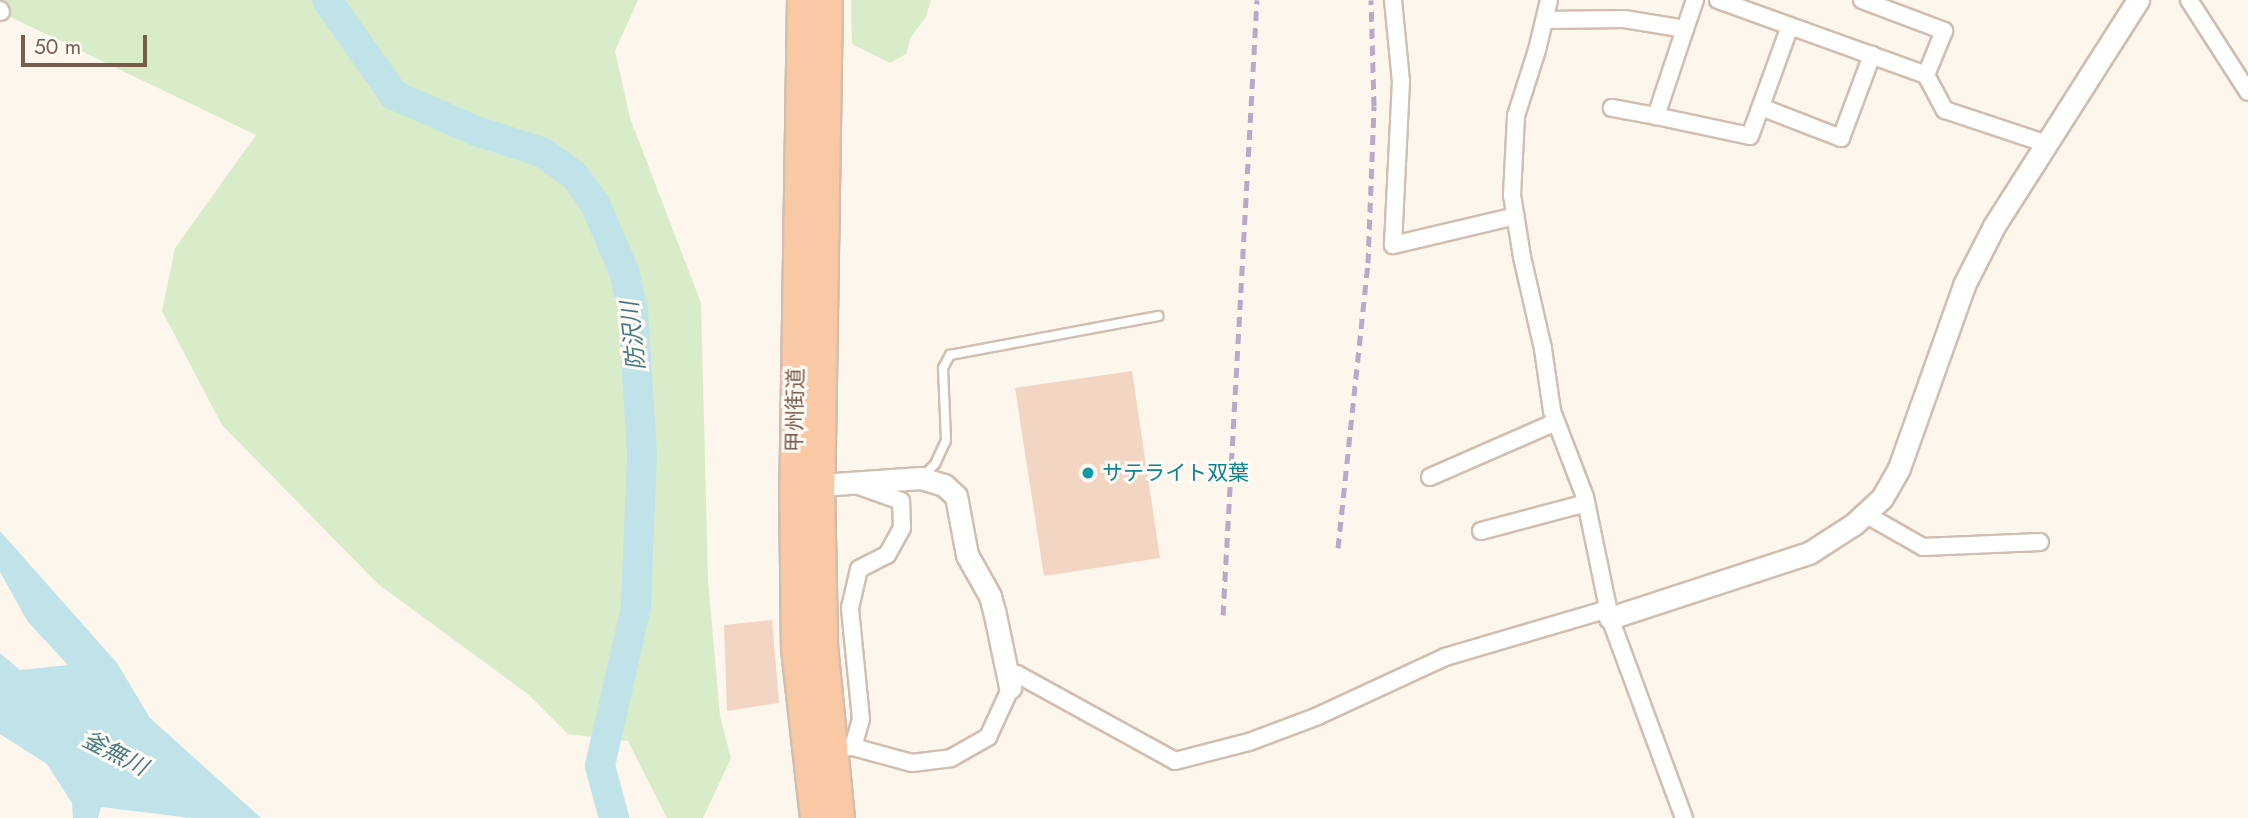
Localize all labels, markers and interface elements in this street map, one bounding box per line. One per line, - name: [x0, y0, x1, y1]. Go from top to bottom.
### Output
- scale bar: [24, 21, 150, 65]
- text: 50 m: [34, 32, 81, 62]
- water label: 防沢川: [616, 300, 650, 372]
- street label: 甲州街道: [782, 368, 808, 452]
- place label: サテライト双葉: [1102, 460, 1249, 486]
- marker: サテライト双葉: [1080, 465, 1096, 481]
- water label: 釜無川: [78, 725, 152, 781]

